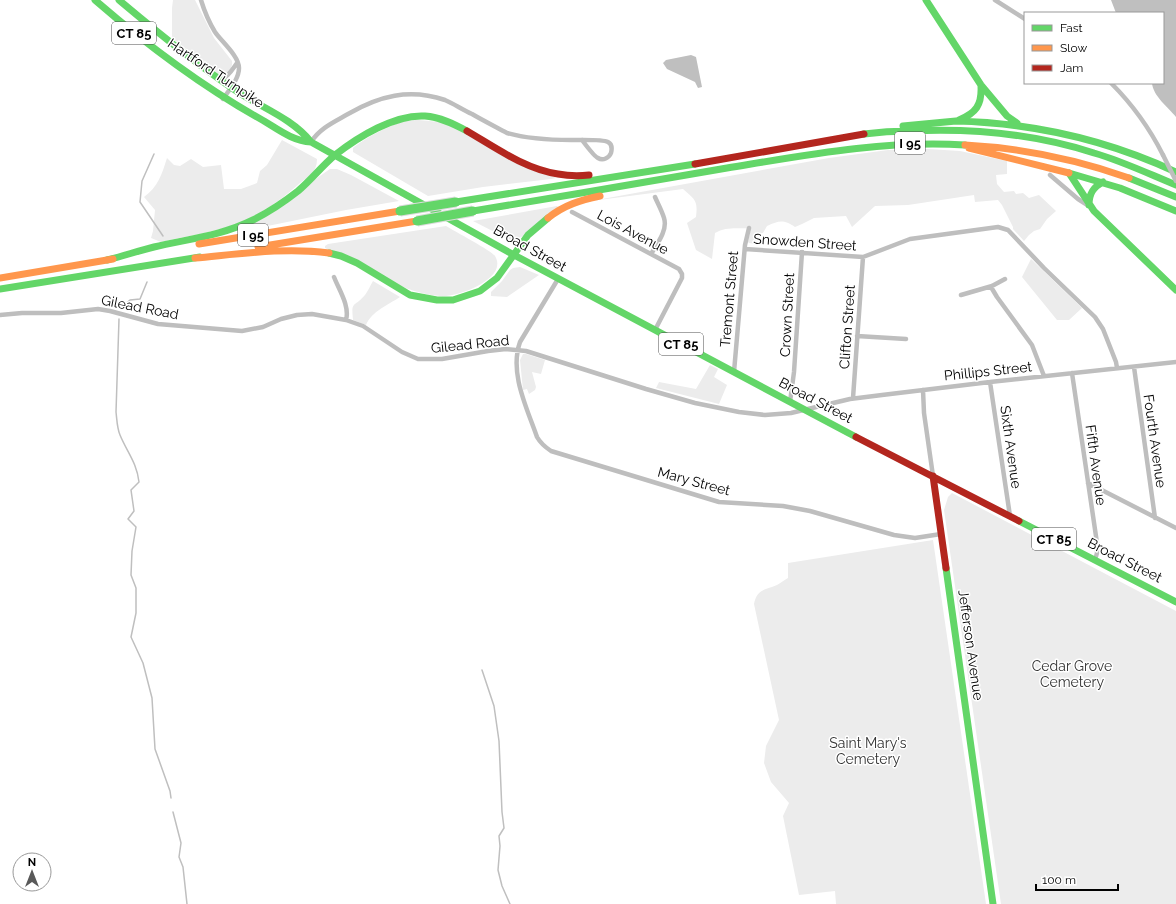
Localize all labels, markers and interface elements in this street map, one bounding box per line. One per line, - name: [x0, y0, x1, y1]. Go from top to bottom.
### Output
- legend: [1024, 12, 1164, 84]
- text: Fast: [1060, 21, 1083, 35]
- road number: CT 85: [112, 22, 156, 44]
- street label: Hartford Turnpike: [165, 35, 267, 111]
- text: Slow: [1060, 41, 1087, 55]
- text: Jam: [1060, 61, 1083, 75]
- road number: I 95: [895, 132, 925, 154]
- street label: Lois Avenue: [595, 207, 671, 257]
- street label: Broad Street: [491, 221, 570, 275]
- road number: I 95: [238, 224, 268, 246]
- street label: Snowden Street: [753, 230, 857, 254]
- street label: Tremont Street: [717, 250, 741, 348]
- street label: Crown Street: [777, 272, 797, 358]
- street label: Clifton Street: [836, 284, 858, 370]
- street label: Gilead Road: [100, 292, 180, 322]
- street label: Gilead Road: [430, 332, 510, 356]
- road number: CT 85: [659, 333, 703, 355]
- street label: Phillips Street: [943, 358, 1033, 384]
- street label: Broad Street: [776, 374, 856, 426]
- street label: Fourth Avenue: [1141, 393, 1169, 489]
- street label: Sixth Avenue: [997, 404, 1025, 490]
- street label: Fifth Avenue: [1082, 424, 1110, 506]
- street label: Mary Street: [656, 464, 732, 498]
- road number: CT 85: [1032, 528, 1076, 550]
- street label: Broad Street: [1085, 534, 1165, 586]
- street label: Jefferson Avenue: [955, 589, 987, 701]
- park label: Cedar Grove Cemetery: [1032, 658, 1112, 690]
- park label: Saint Mary's Cemetery: [829, 735, 907, 767]
- north arrow: [12, 852, 52, 892]
- text: N: [28, 856, 36, 869]
- scale bar: [1036, 866, 1118, 892]
- text: 100 m: [1042, 873, 1076, 887]

